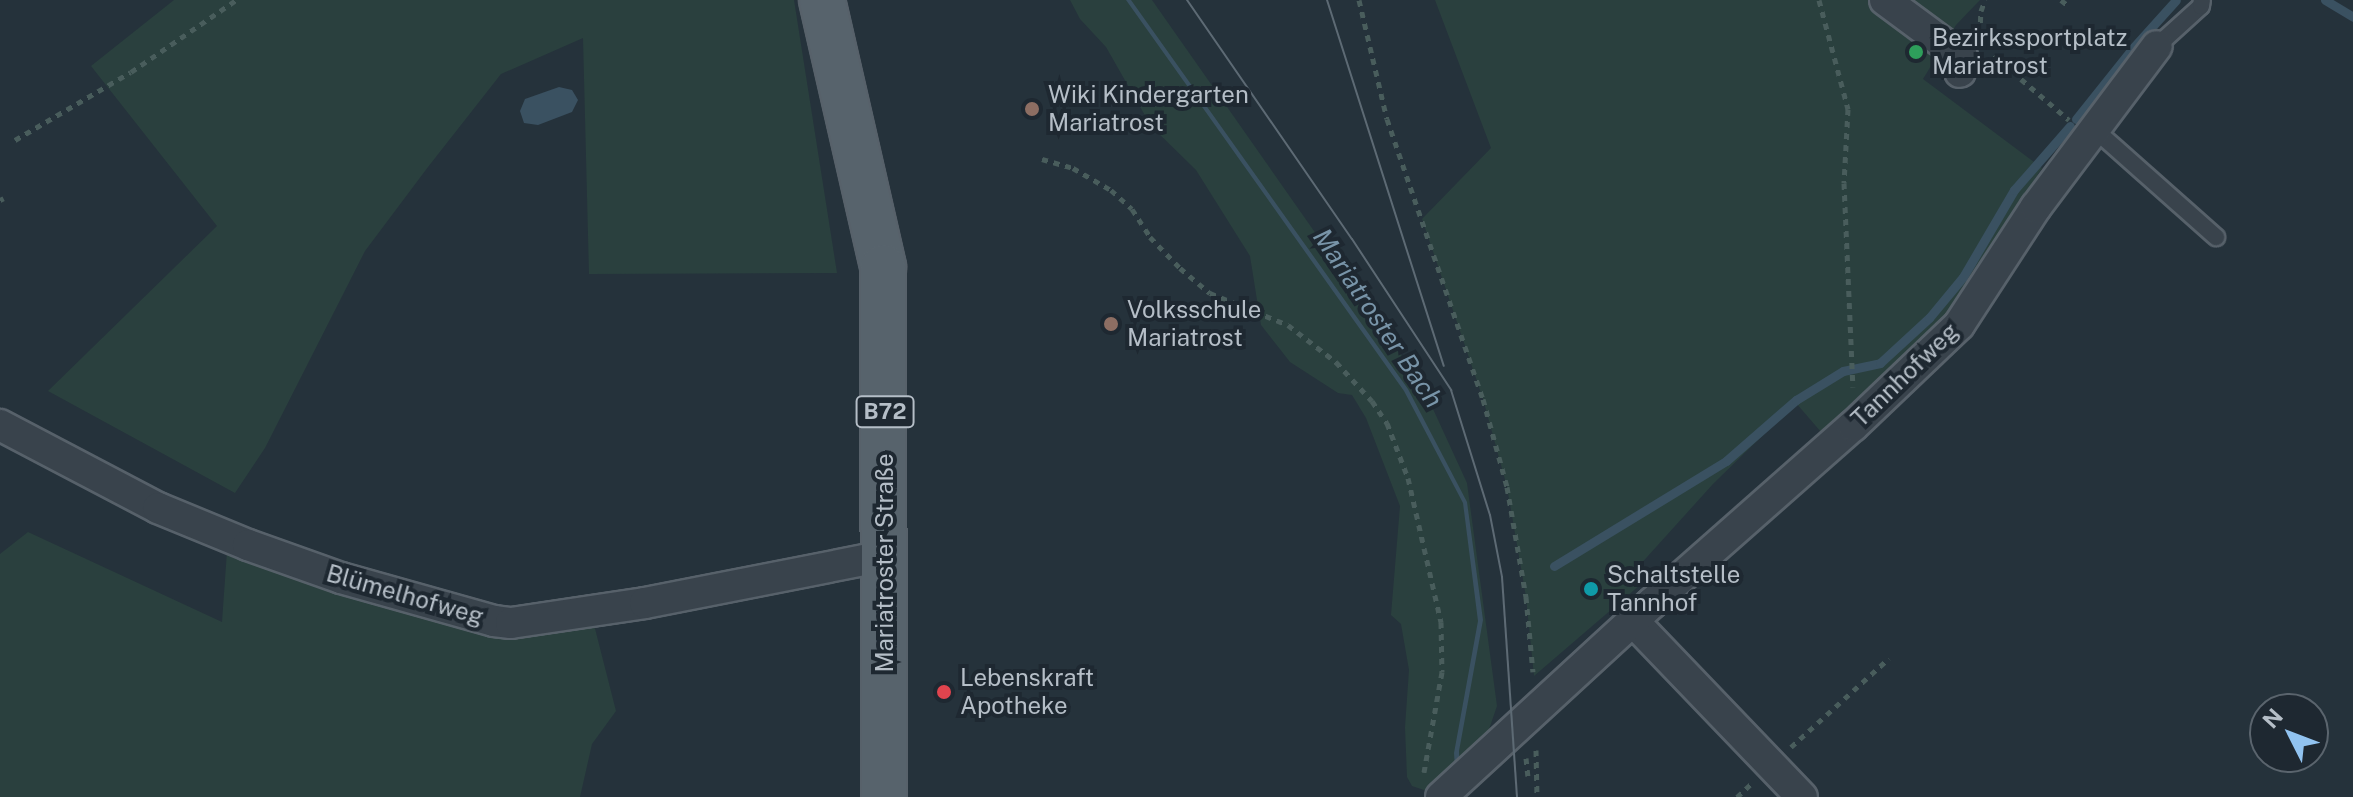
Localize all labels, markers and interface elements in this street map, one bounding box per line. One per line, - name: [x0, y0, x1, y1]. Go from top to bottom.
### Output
- place label: Bezirkssportplatz Mariatrost: [1932, 24, 2127, 80]
- marker: Bezirkssportplatz Mariatrost: [1907, 43, 1925, 61]
- place label: Wiki Kindergarten Mariatrost: [1048, 81, 1249, 137]
- marker: Wiki Kindergarten Mariatrost: [1023, 100, 1041, 118]
- water label: Mariatroster Bach: [1306, 222, 1450, 414]
- place label: Volksschule Mariatrost: [1127, 296, 1261, 352]
- marker: Volksschule Mariatrost: [1102, 315, 1120, 333]
- street label: Tannhofweg: [1846, 317, 1964, 433]
- road number: B72: [855, 394, 915, 430]
- street label: Mariatroster Straße: [871, 453, 899, 673]
- street label: Blümelhofweg: [323, 559, 487, 631]
- place label: Schaltstelle Tannhof: [1607, 561, 1740, 617]
- marker: Schaltstelle Tannhof: [1582, 580, 1600, 598]
- place label: Lebenskraft Apotheke: [960, 664, 1094, 720]
- marker: Lebenskraft Apotheke: [935, 683, 953, 701]
- north arrow: [2249, 693, 2329, 773]
- text: N: [2257, 703, 2288, 733]

